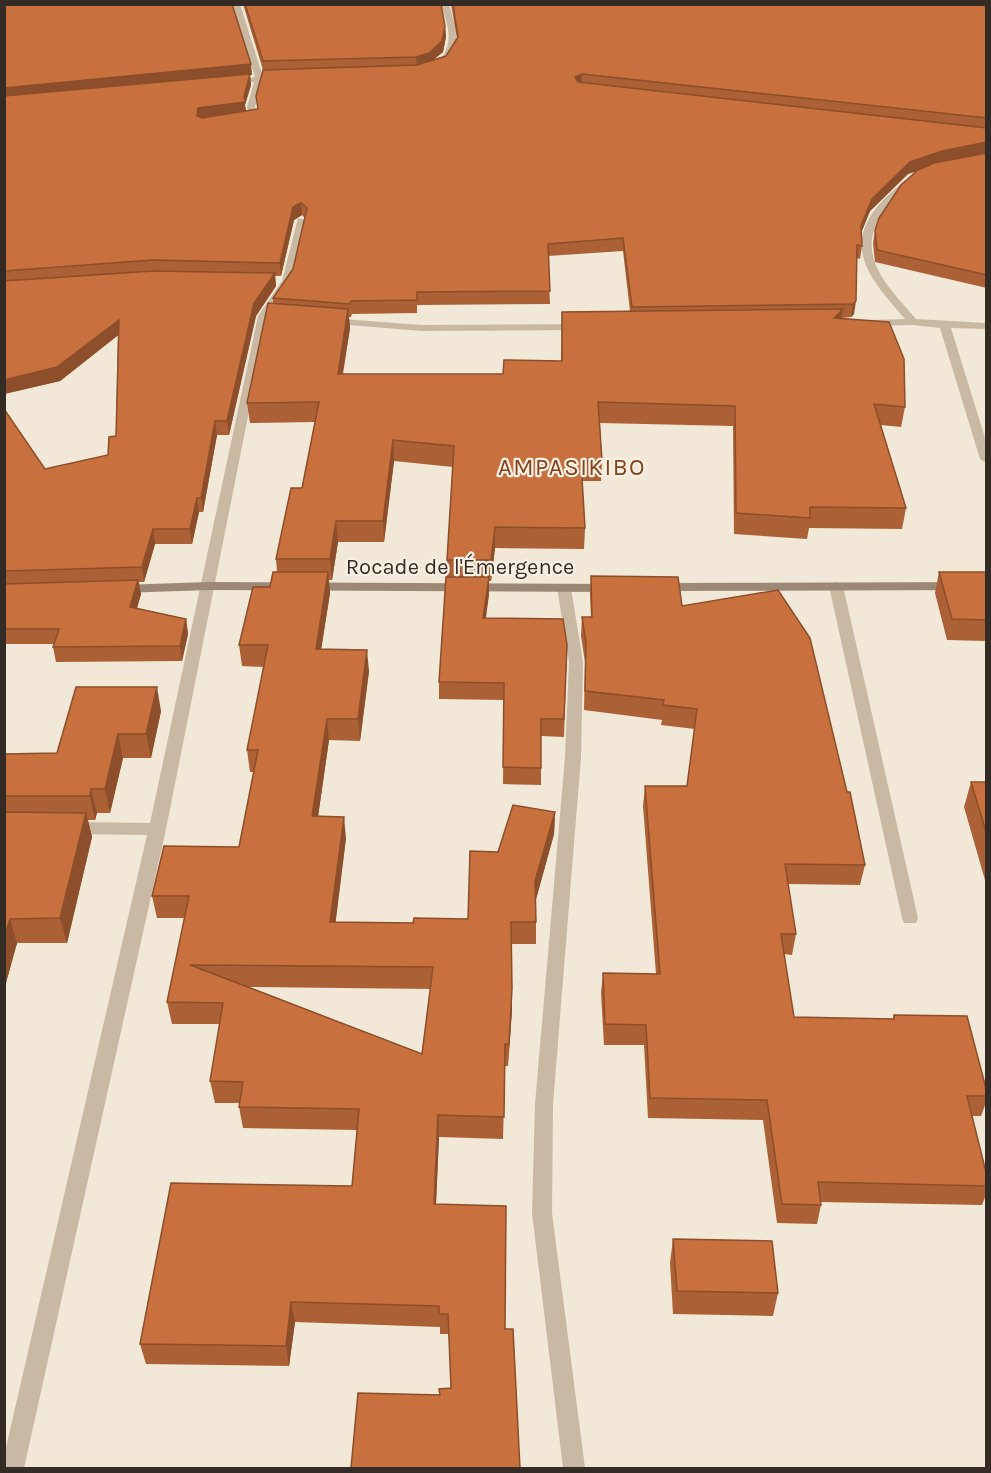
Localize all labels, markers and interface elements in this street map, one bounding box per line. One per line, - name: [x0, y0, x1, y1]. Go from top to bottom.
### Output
- district label: AMPASIKIBO: [498, 453, 646, 481]
- street label: Rocade de l'Émergence: [346, 553, 574, 580]

